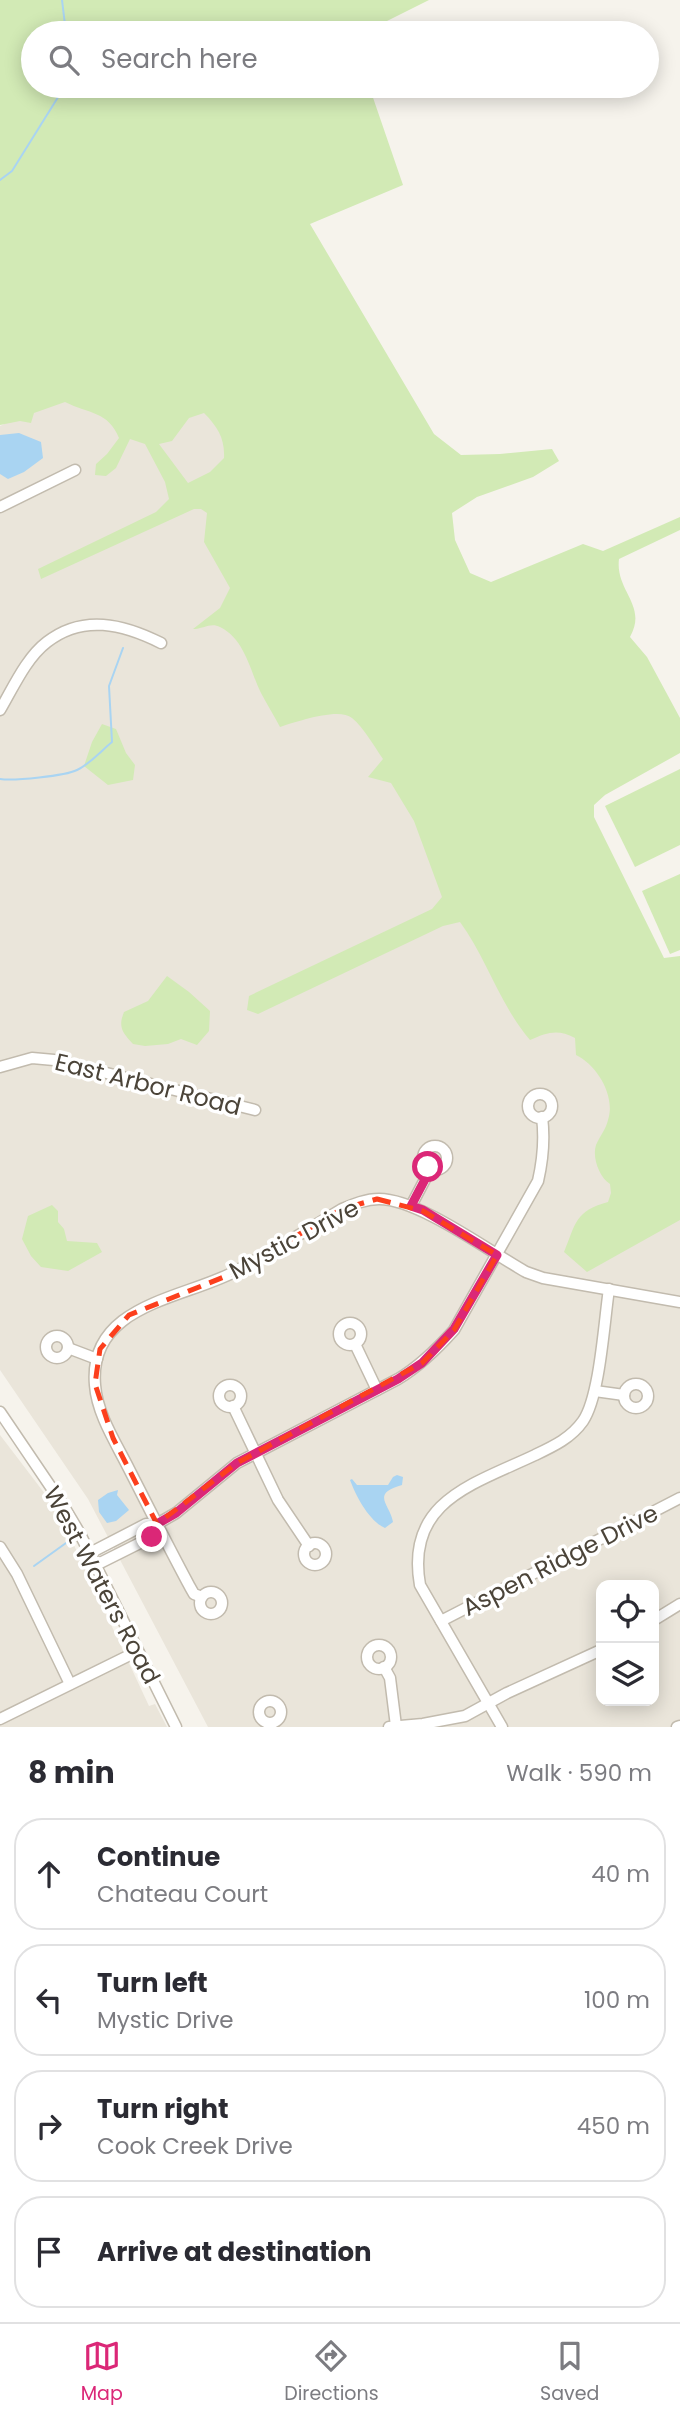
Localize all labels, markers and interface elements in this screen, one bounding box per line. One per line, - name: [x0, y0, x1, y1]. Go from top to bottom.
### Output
- search box: [21, 21, 659, 98]
- icon: search: [45, 41, 83, 79]
- text: Search here: [101, 41, 258, 77]
- street label: East Arbor Road: [51, 1045, 245, 1123]
- route start: [412, 1151, 443, 1182]
- street label: Mystic Drive: [223, 1191, 365, 1287]
- street label: West Waters Road: [36, 1480, 168, 1690]
- street label: Aspen Ridge Drive: [456, 1496, 664, 1624]
- route end: [136, 1521, 167, 1552]
- map controls: [596, 1580, 659, 1706]
- button: locate: [596, 1580, 659, 1643]
- button: layers: [596, 1643, 659, 1706]
- text: 8 min: [28, 1751, 115, 1794]
- text: Walk · 590 m: [506, 1757, 652, 1789]
- text: Continue: [97, 1839, 220, 1875]
- icon: ahead: [30, 1855, 68, 1893]
- text: 40 m: [591, 1858, 650, 1890]
- text: Chateau Court: [97, 1878, 268, 1910]
- text: Turn left: [97, 1965, 208, 2001]
- icon: left: [30, 1981, 68, 2019]
- text: 100 m: [584, 1984, 650, 2016]
- text: Mystic Drive: [97, 2004, 234, 2036]
- text: Turn right: [97, 2091, 229, 2127]
- icon: right: [30, 2107, 68, 2145]
- text: 450 m: [577, 2110, 650, 2142]
- text: Cook Creek Drive: [97, 2130, 293, 2162]
- icon: arrive: [30, 2233, 68, 2271]
- text: Arrive at destination: [97, 2234, 372, 2270]
- tab: Map: [81, 2337, 123, 2408]
- tab: Directions: [284, 2337, 379, 2408]
- tab: Saved: [540, 2337, 599, 2408]

